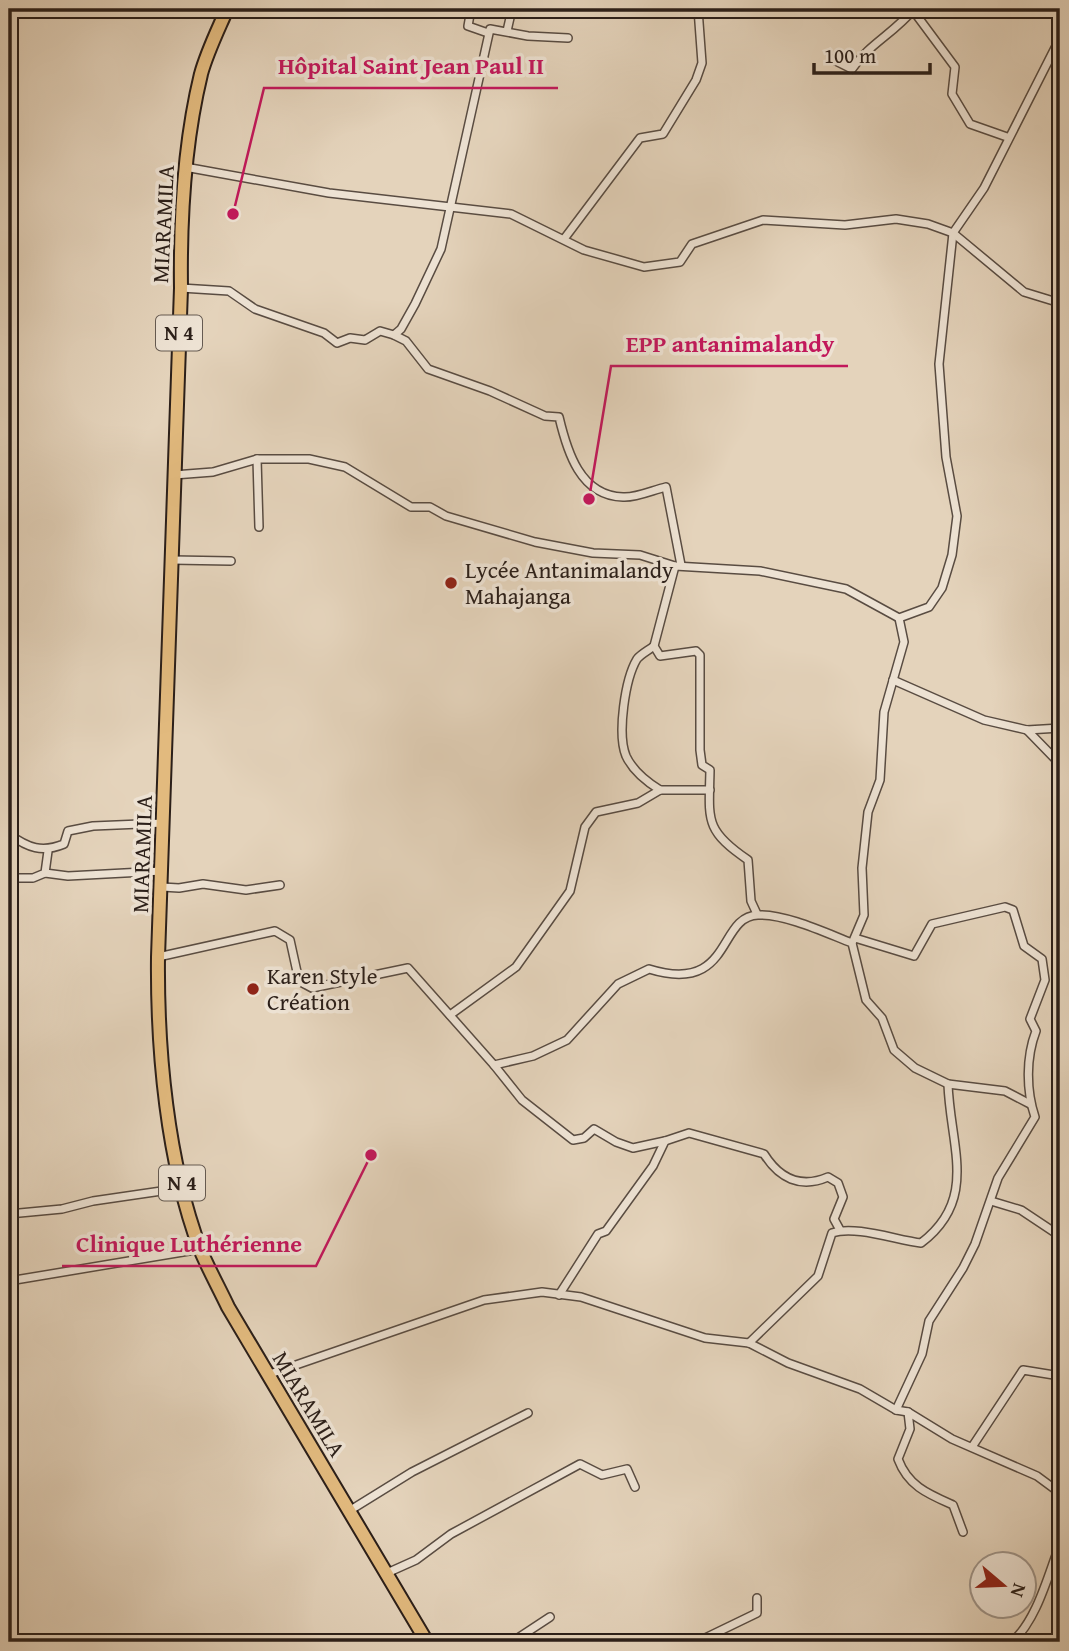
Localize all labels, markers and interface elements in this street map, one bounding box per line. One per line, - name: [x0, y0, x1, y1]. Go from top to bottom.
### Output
- scale bar: [814, 32, 929, 76]
- text: 100 m: [824, 40, 876, 71]
- callout: Hôpital Saint Jean Paul II: [264, 43, 558, 88]
- text: Hôpital Saint Jean Paul II: [278, 48, 544, 83]
- street label: MIARAMILA: [143, 164, 182, 284]
- road number: N 4: [156, 316, 202, 350]
- callout: EPP antanimalandy: [611, 321, 848, 366]
- text: EPP antanimalandy: [626, 326, 835, 361]
- place label: Lycée Antanimalandy Mahajanga: [465, 553, 674, 612]
- marker: Lycée Antanimalandy Mahajanga: [443, 575, 459, 591]
- street label: MIARAMILA: [123, 794, 160, 914]
- place label: Karen Style Création: [267, 959, 377, 1018]
- marker: Karen Style Création: [245, 981, 261, 997]
- road number: N 4: [159, 1166, 205, 1200]
- callout: Clinique Luthérienne: [62, 1221, 316, 1266]
- text: Clinique Luthérienne: [76, 1226, 302, 1261]
- street label: MIARAMILA: [265, 1345, 354, 1463]
- north arrow: [968, 1550, 1038, 1620]
- text: N: [1004, 1580, 1034, 1601]

